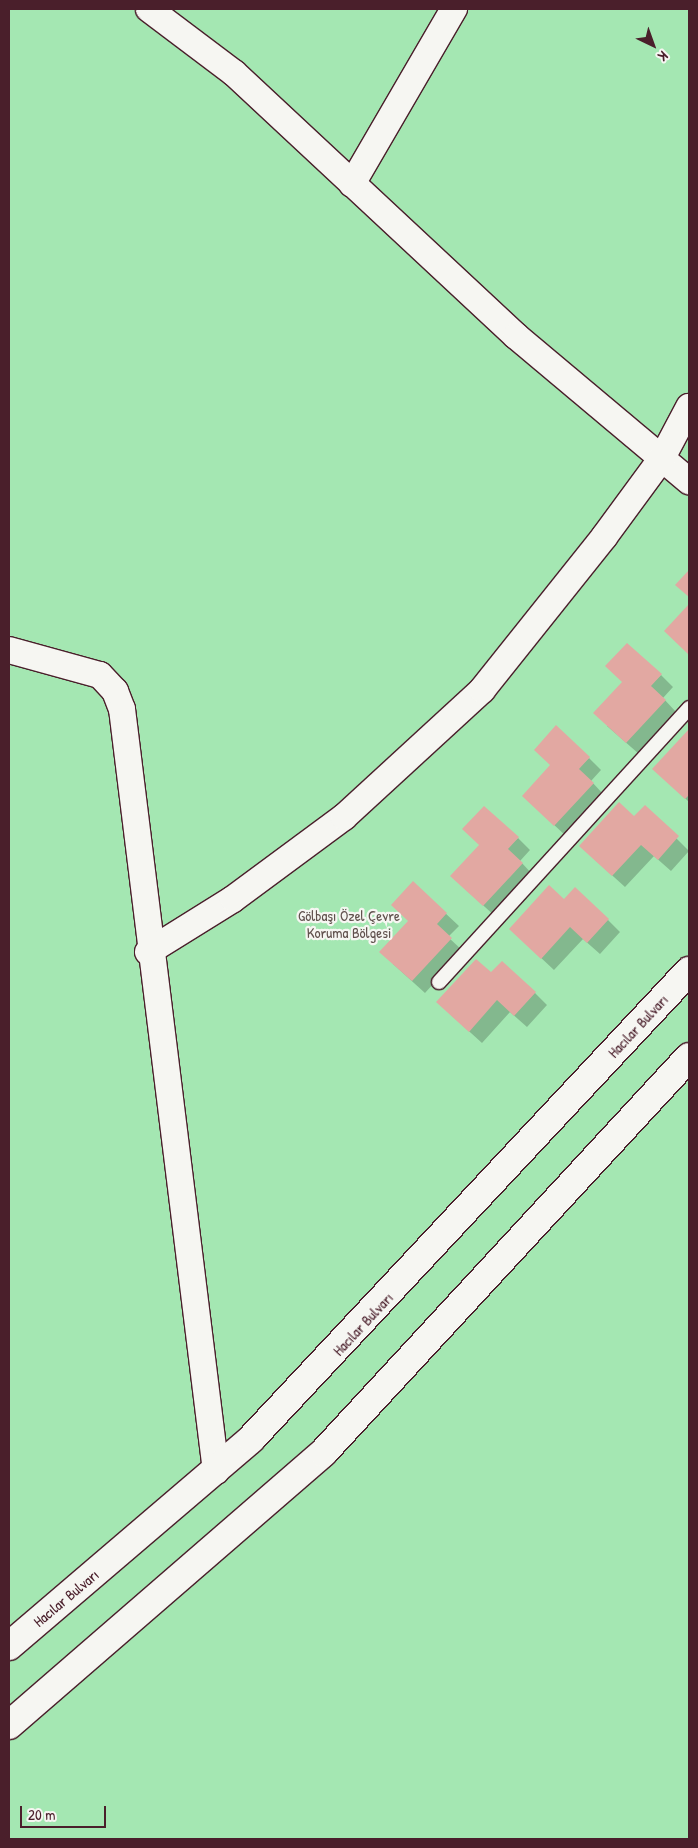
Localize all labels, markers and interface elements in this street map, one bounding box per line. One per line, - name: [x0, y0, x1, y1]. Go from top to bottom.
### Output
- north arrow: [628, 20, 678, 70]
- text: K: [654, 47, 672, 66]
- park label: Gölbaşı Özel Çevre Koruma Bölgesi: [298, 906, 400, 941]
- street label: Hacılar Bulvarı: [604, 991, 672, 1061]
- street label: Hacılar Bulvarı: [329, 1289, 397, 1359]
- street label: Hacılar Bulvarı: [30, 1565, 102, 1631]
- scale bar: [22, 1796, 109, 1828]
- text: 20 m: [28, 1804, 55, 1825]

